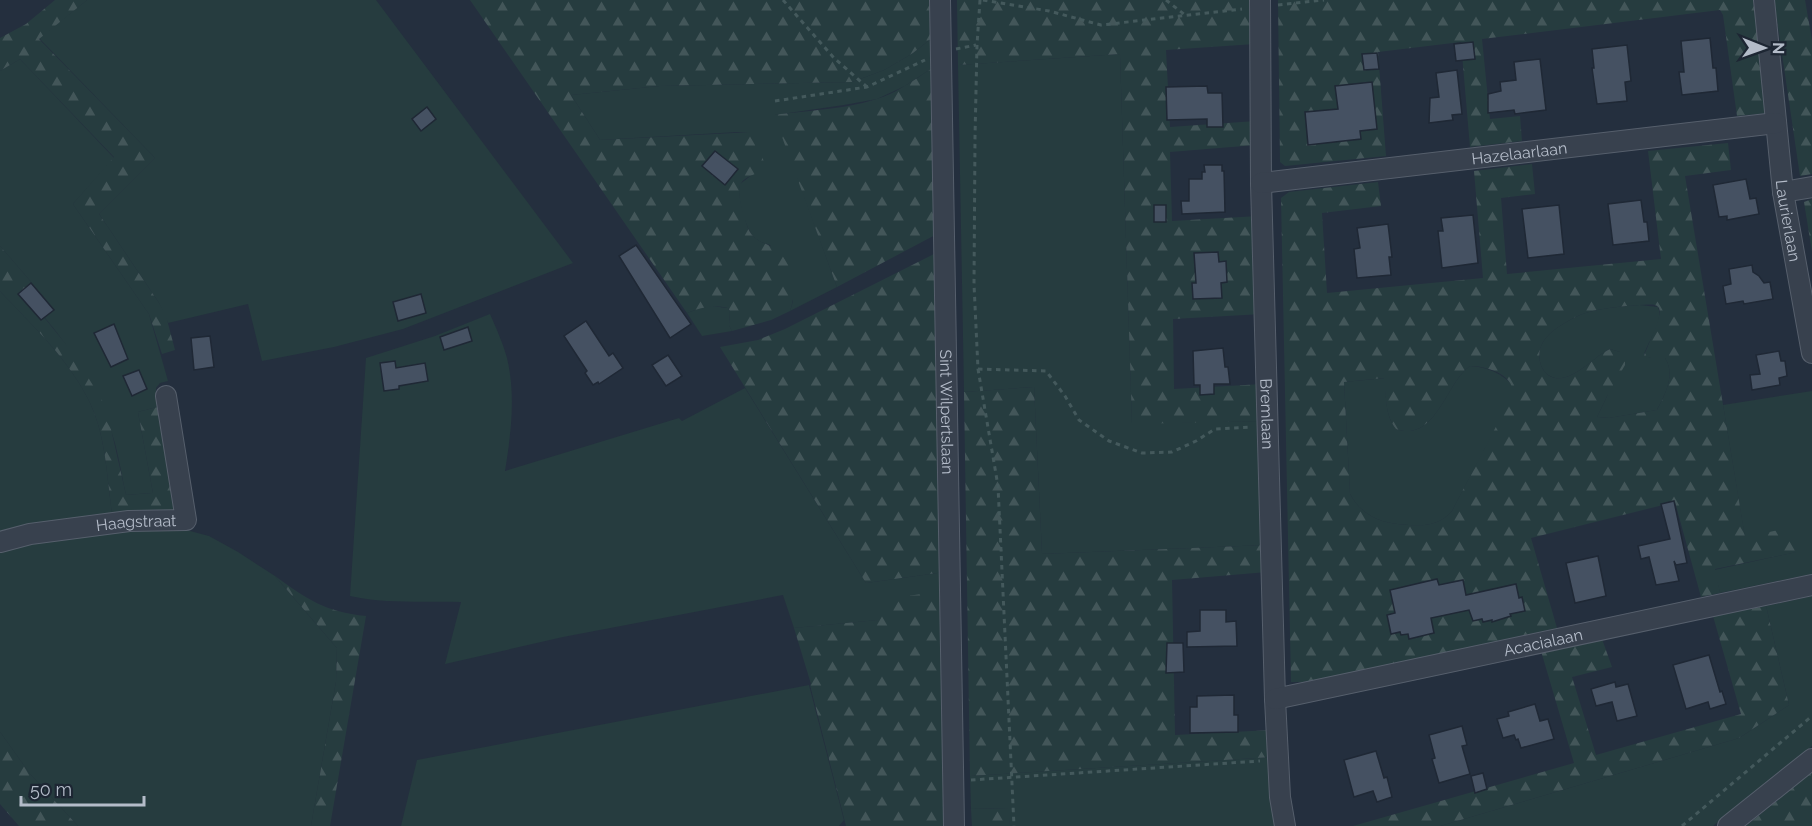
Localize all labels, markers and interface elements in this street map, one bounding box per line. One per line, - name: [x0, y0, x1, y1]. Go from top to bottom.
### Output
- north arrow: [1734, 18, 1794, 78]
- text: N: [1769, 42, 1788, 55]
- street label: Hazelaarlaan: [1470, 138, 1568, 168]
- street label: Laurierlaan: [1772, 179, 1804, 263]
- street label: Sint Wilpertslaan: [936, 349, 957, 475]
- street label: Bremlaan: [1256, 378, 1277, 450]
- street label: Haagstraat: [95, 511, 177, 535]
- street label: Acacialaan: [1502, 625, 1584, 660]
- scale bar: [21, 769, 144, 807]
- text: 50 m: [30, 779, 72, 800]

